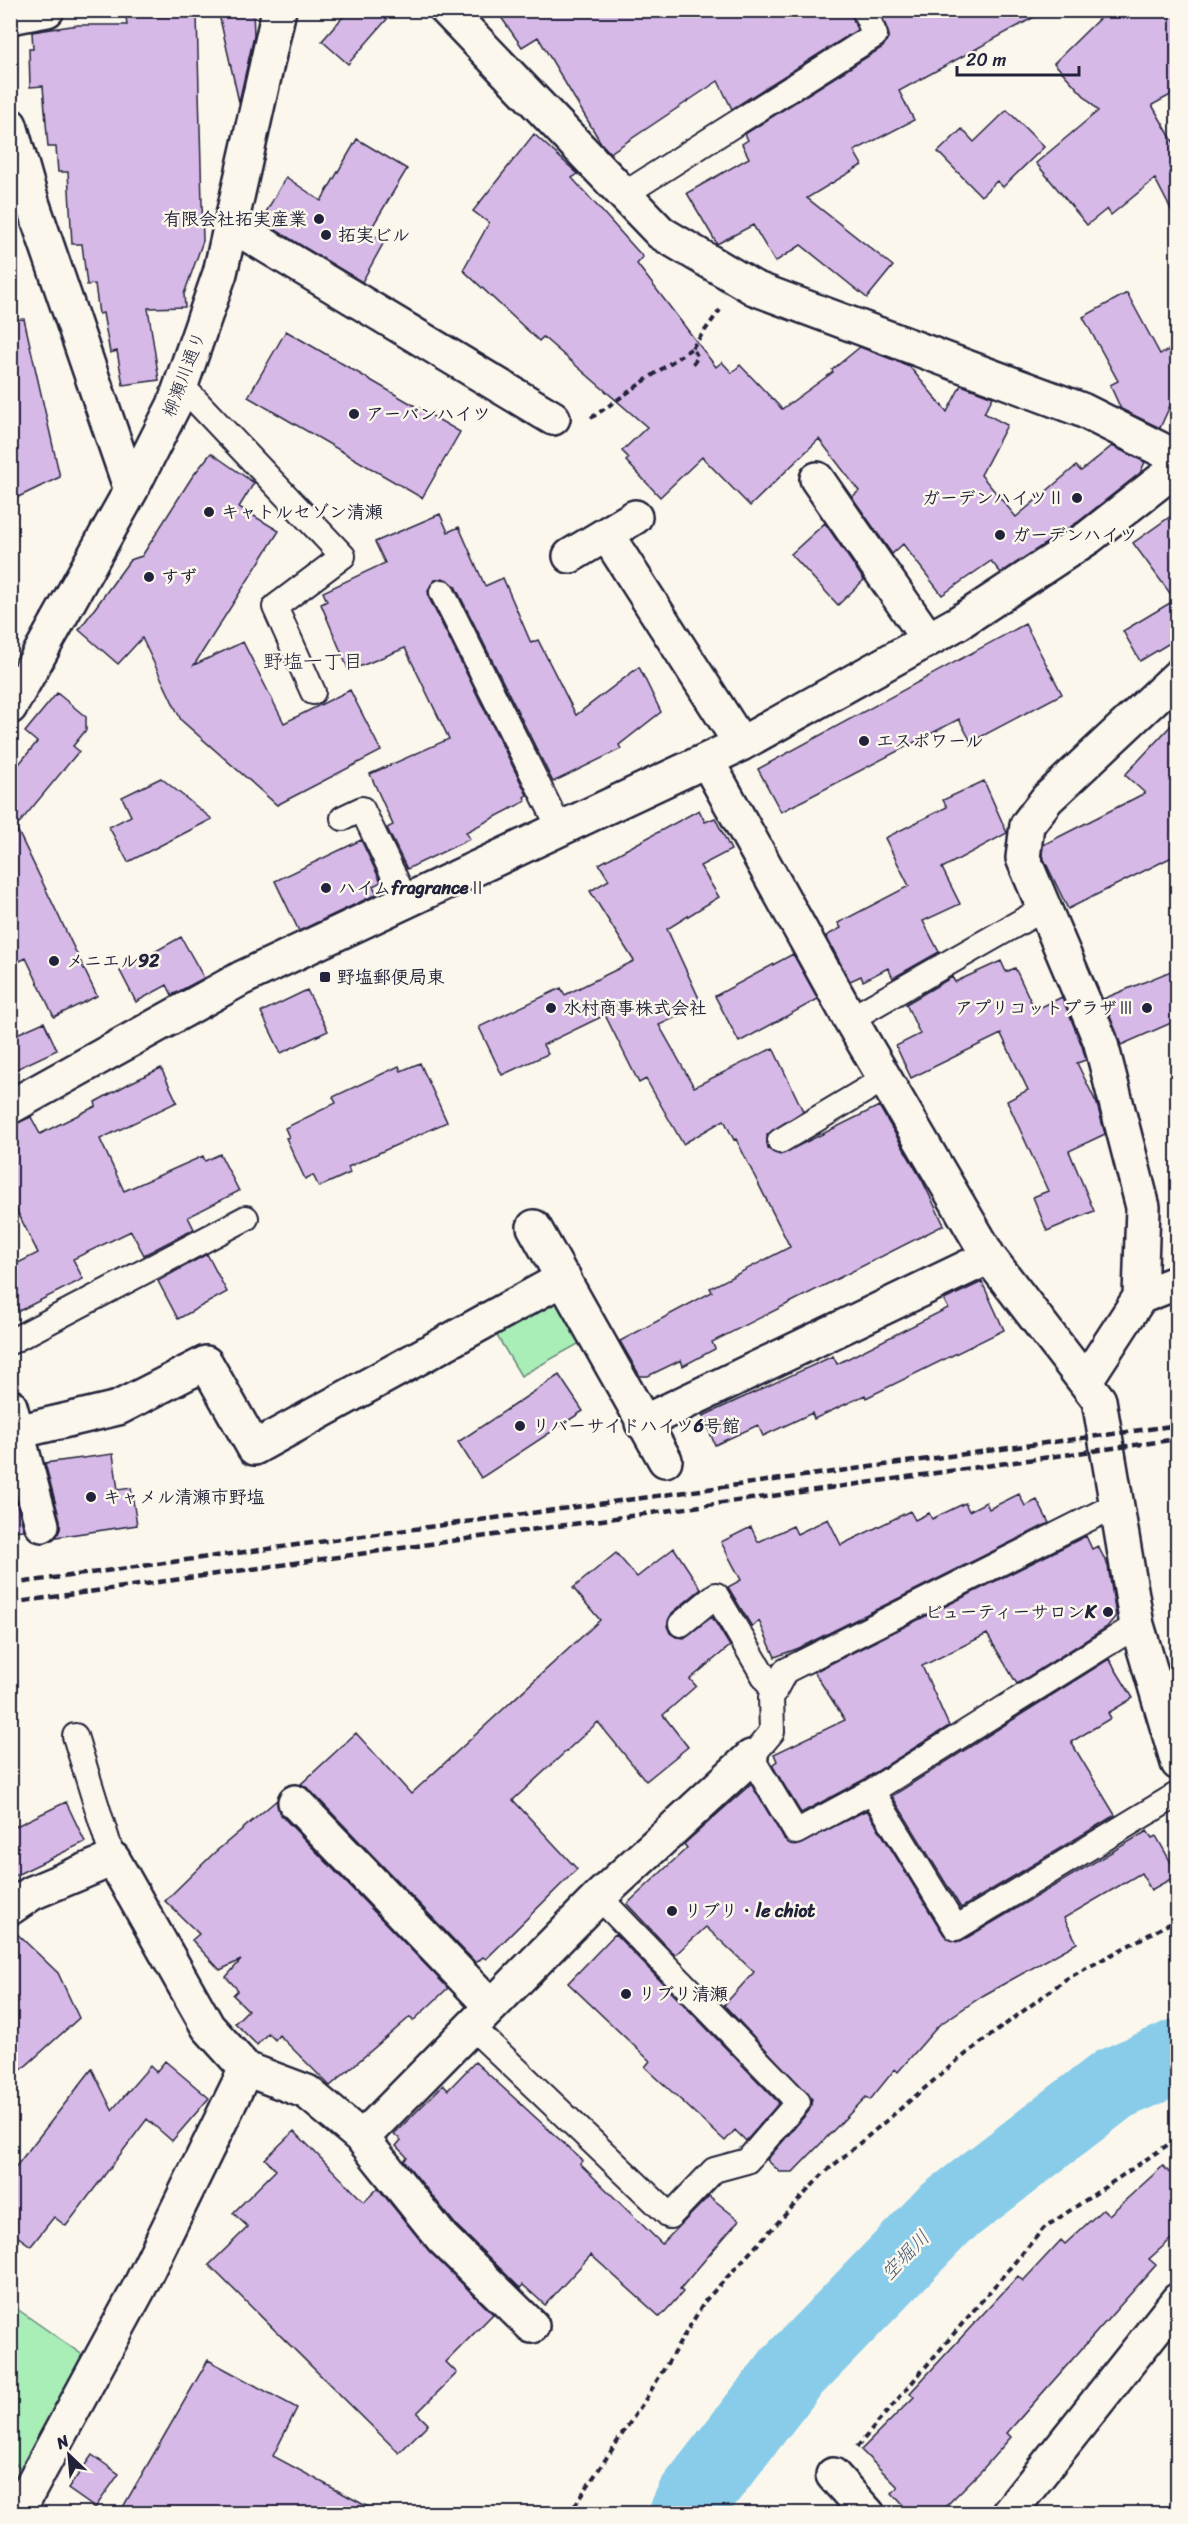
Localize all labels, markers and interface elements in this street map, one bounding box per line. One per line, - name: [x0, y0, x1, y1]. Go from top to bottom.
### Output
- scale bar: [957, 39, 1078, 77]
- text: 20 m: [966, 44, 1006, 76]
- place label: 有限会社拓実産業: [163, 203, 307, 235]
- marker: 有限会社拓実産業: [312, 212, 326, 226]
- place label: 拓実ビル: [338, 219, 410, 251]
- marker: 拓実ビル: [319, 228, 333, 242]
- street label: 柳瀬川通り: [153, 326, 215, 422]
- place label: アーバンハイツ: [366, 398, 491, 430]
- marker: アーバンハイツ: [347, 407, 361, 421]
- place label: ガーデンハイツⅡ: [922, 482, 1065, 514]
- marker: ガーデンハイツⅡ: [1070, 491, 1084, 505]
- place label: キャトルセゾン清瀬: [221, 496, 383, 528]
- marker: キャトルセゾン清瀬: [202, 505, 216, 519]
- place label: ガーデンハイツ: [1012, 519, 1137, 551]
- marker: ガーデンハイツ: [993, 528, 1007, 542]
- place label: すず: [161, 561, 197, 593]
- marker: すず: [142, 570, 156, 584]
- district label: 野塩一丁目: [263, 644, 363, 679]
- place label: エスポワール: [876, 725, 983, 757]
- marker: エスポワール: [857, 734, 871, 748]
- place label: ハイムfragranceⅡ: [338, 872, 487, 904]
- marker: ハイムfragranceⅡ: [319, 881, 333, 895]
- place label: メニエル92: [66, 945, 160, 977]
- marker: メニエル92: [47, 954, 61, 968]
- place label: 野塩郵便局東: [337, 961, 445, 993]
- marker: 野塩郵便局東: [318, 970, 332, 984]
- place label: 水村商事株式会社: [563, 992, 707, 1024]
- place label: アプリコットプラザⅢ: [955, 992, 1135, 1024]
- marker: 水村商事株式会社: [544, 1001, 558, 1015]
- marker: アプリコットプラザⅢ: [1140, 1001, 1154, 1015]
- place label: リバーサイドハイツ6号館: [532, 1410, 740, 1442]
- marker: リバーサイドハイツ6号館: [513, 1419, 527, 1433]
- place label: キャメル清瀬市野塩: [103, 1481, 265, 1513]
- marker: キャメル清瀬市野塩: [84, 1490, 98, 1504]
- place label: ビューティーサロンK: [925, 1596, 1098, 1628]
- marker: ビューティーサロンK: [1101, 1605, 1115, 1619]
- place label: リブリ・le chiot: [684, 1895, 815, 1927]
- marker: リブリ・le chiot: [665, 1904, 679, 1918]
- place label: リブリ清瀬: [638, 1978, 728, 2010]
- marker: リブリ清瀬: [619, 1987, 633, 2001]
- water label: 空堀川: [872, 2222, 939, 2289]
- north arrow: [39, 2425, 99, 2485]
- text: N: [50, 2426, 75, 2458]

